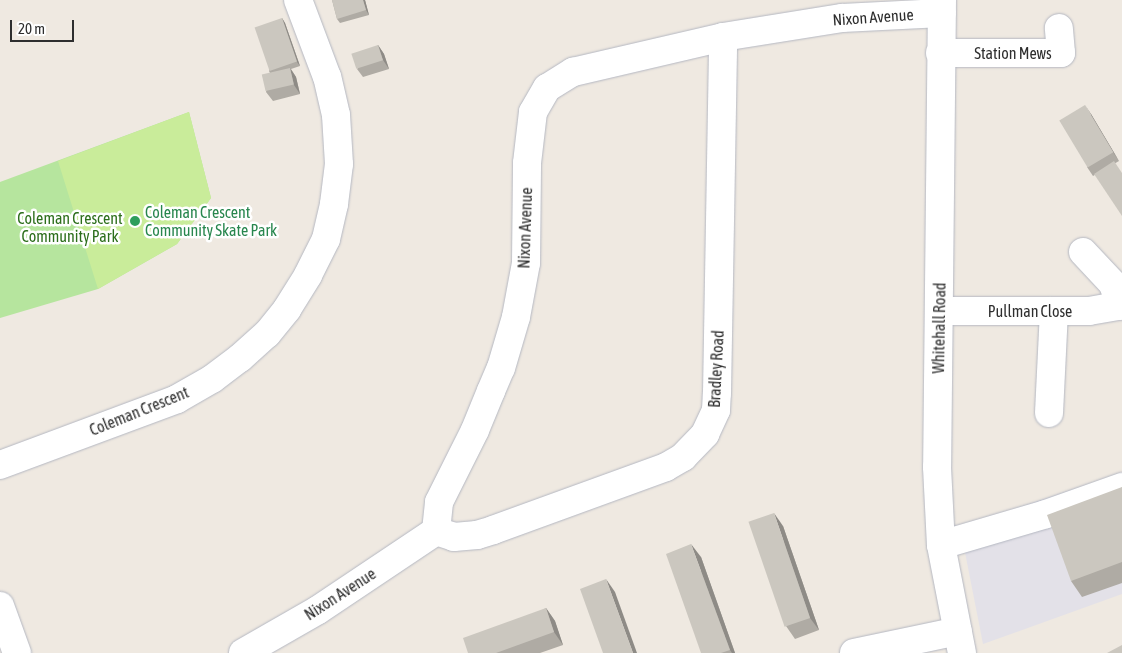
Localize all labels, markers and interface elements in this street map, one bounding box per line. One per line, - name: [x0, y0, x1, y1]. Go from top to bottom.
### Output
- street label: Nixon Avenue: [832, 5, 914, 29]
- scale bar: [12, 10, 76, 42]
- text: 20 m: [18, 20, 45, 37]
- street label: Station Mews: [974, 43, 1052, 63]
- street label: Nixon Avenue: [514, 187, 536, 269]
- place label: Coleman Crescent Community Skate Park: [145, 202, 277, 240]
- park label: Coleman Crescent Community Park: [17, 208, 123, 246]
- marker: Coleman Crescent Community Skate Park: [129, 215, 141, 227]
- street label: Whitehall Road: [929, 282, 949, 374]
- street label: Pullman Close: [988, 301, 1072, 321]
- street label: Bradley Road: [704, 330, 728, 408]
- street label: Coleman Crescent: [87, 382, 191, 440]
- street label: Nixon Avenue: [301, 564, 379, 624]

